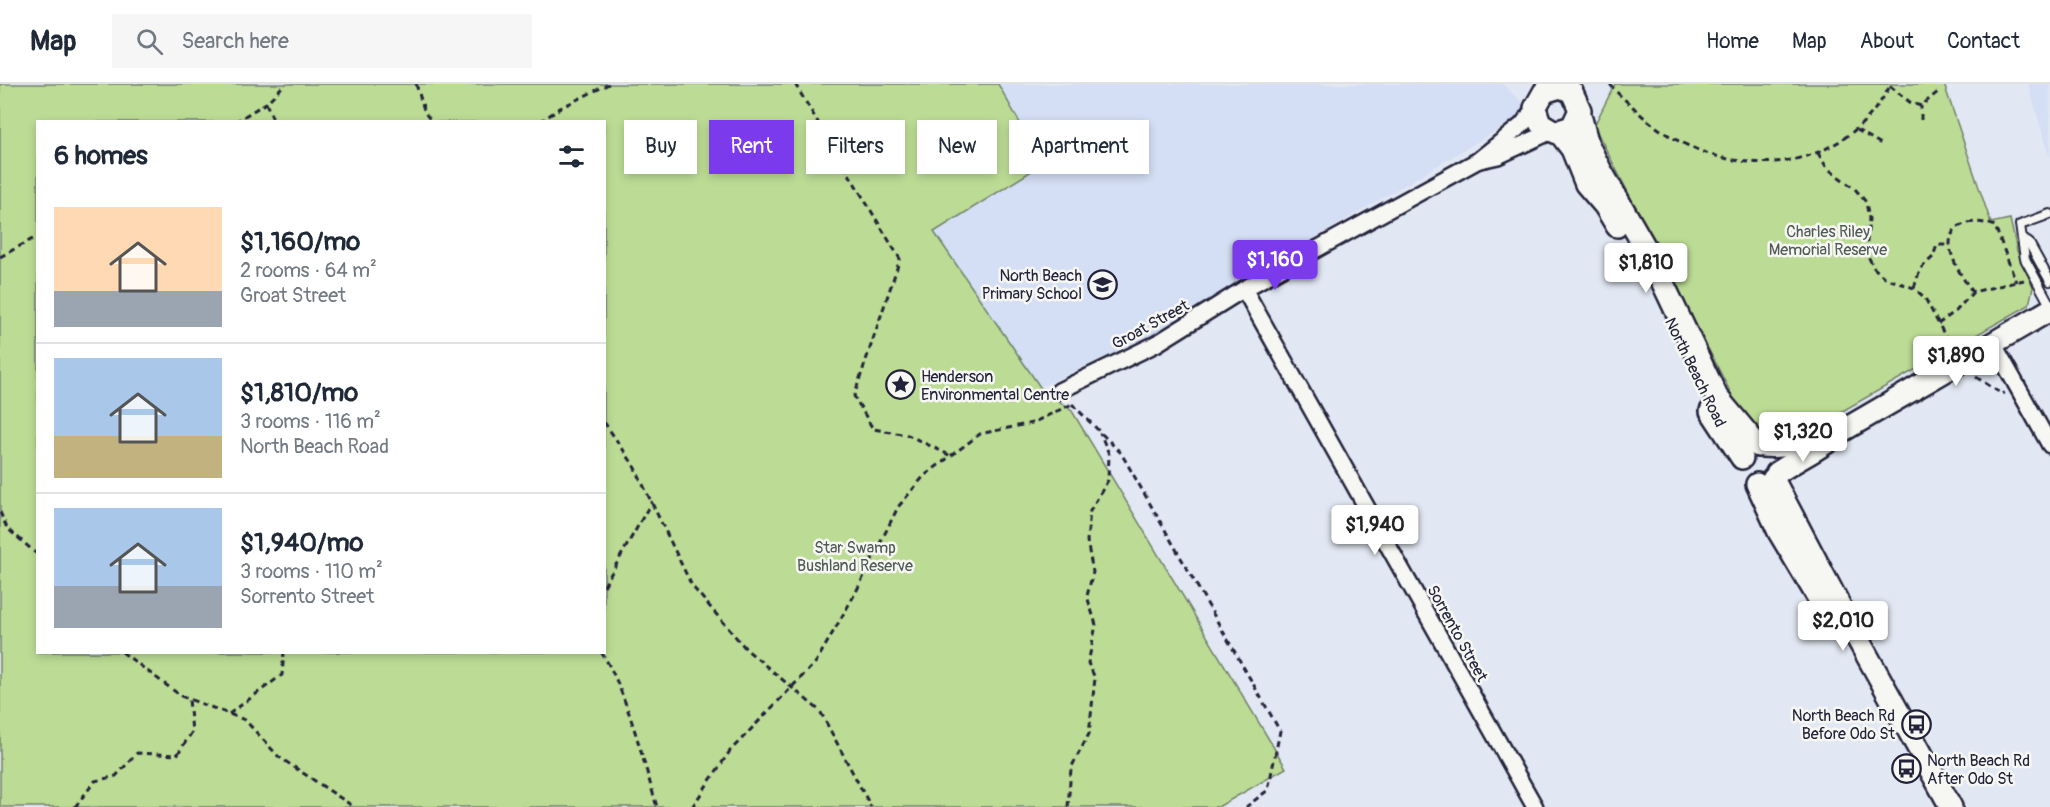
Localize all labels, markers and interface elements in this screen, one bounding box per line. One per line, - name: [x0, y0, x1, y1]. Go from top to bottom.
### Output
- search box: [112, 14, 532, 68]
- text: Map: [30, 24, 76, 59]
- icon: search: [133, 25, 166, 58]
- text: Search here: [181, 27, 289, 55]
- text: Home: [1706, 28, 1759, 55]
- text: Map: [1792, 28, 1827, 55]
- text: About: [1860, 28, 1914, 55]
- text: Contact: [1947, 28, 2020, 55]
- chip: Buy: [624, 120, 697, 174]
- chip: Rent: [709, 120, 794, 174]
- chip: Filters: [806, 120, 905, 174]
- chip: New: [917, 120, 997, 174]
- chip: Apartment: [1009, 120, 1149, 174]
- text: 6 homes: [54, 140, 148, 172]
- icon: filters: [555, 140, 588, 173]
- park label: Charles Riley Memorial Reserve: [1769, 222, 1887, 260]
- text: $1,160/mo: [240, 226, 360, 258]
- icon: home: [102, 231, 174, 303]
- pin: $1,160: [1226, 240, 1324, 291]
- pin: $1,810: [1597, 243, 1695, 294]
- text: $1,160: [1247, 247, 1303, 272]
- text: $1,810: [1618, 250, 1674, 275]
- text: 2 rooms · 64 m²: [240, 258, 377, 283]
- place label: North Beach Primary School: [982, 266, 1082, 304]
- school or university icon: North Beach Primary School: [1087, 268, 1119, 300]
- text: Groat Street: [240, 283, 346, 308]
- street label: Groat Street: [1109, 295, 1193, 354]
- street label: North Beach Road: [1660, 314, 1730, 430]
- pin: $1,890: [1907, 336, 2005, 387]
- text: $1,890: [1927, 343, 1985, 368]
- place label: Henderson Environmental Centre: [921, 367, 1069, 405]
- place icon: Henderson Environmental Centre: [884, 369, 916, 401]
- text: $1,810/mo: [240, 377, 358, 409]
- icon: home: [102, 382, 174, 454]
- text: 3 rooms · 116 m²: [240, 409, 381, 434]
- pin: $1,320: [1754, 412, 1852, 463]
- text: $1,320: [1773, 419, 1833, 444]
- text: North Beach Road: [240, 434, 389, 459]
- pin: $1,940: [1326, 505, 1424, 556]
- text: $1,940: [1345, 512, 1405, 537]
- text: $1,940/mo: [240, 527, 363, 559]
- icon: home: [102, 532, 174, 604]
- park label: Star Swamp Bushland Reserve: [797, 538, 913, 576]
- text: 3 rooms · 110 m²: [240, 559, 383, 584]
- street label: Sorrento Street: [1422, 582, 1492, 686]
- text: Sorrento Street: [240, 584, 374, 609]
- pin: $2,010: [1794, 601, 1892, 652]
- text: $2,010: [1812, 608, 1874, 633]
- place label: North Beach Rd Before Odo St: [1792, 706, 1896, 744]
- bus stop icon: North Beach Rd Before Odo St: [1900, 708, 1932, 740]
- place label: North Beach Rd After Odo St: [1927, 751, 2030, 789]
- bus stop icon: North Beach Rd After Odo St: [1890, 753, 1922, 785]

